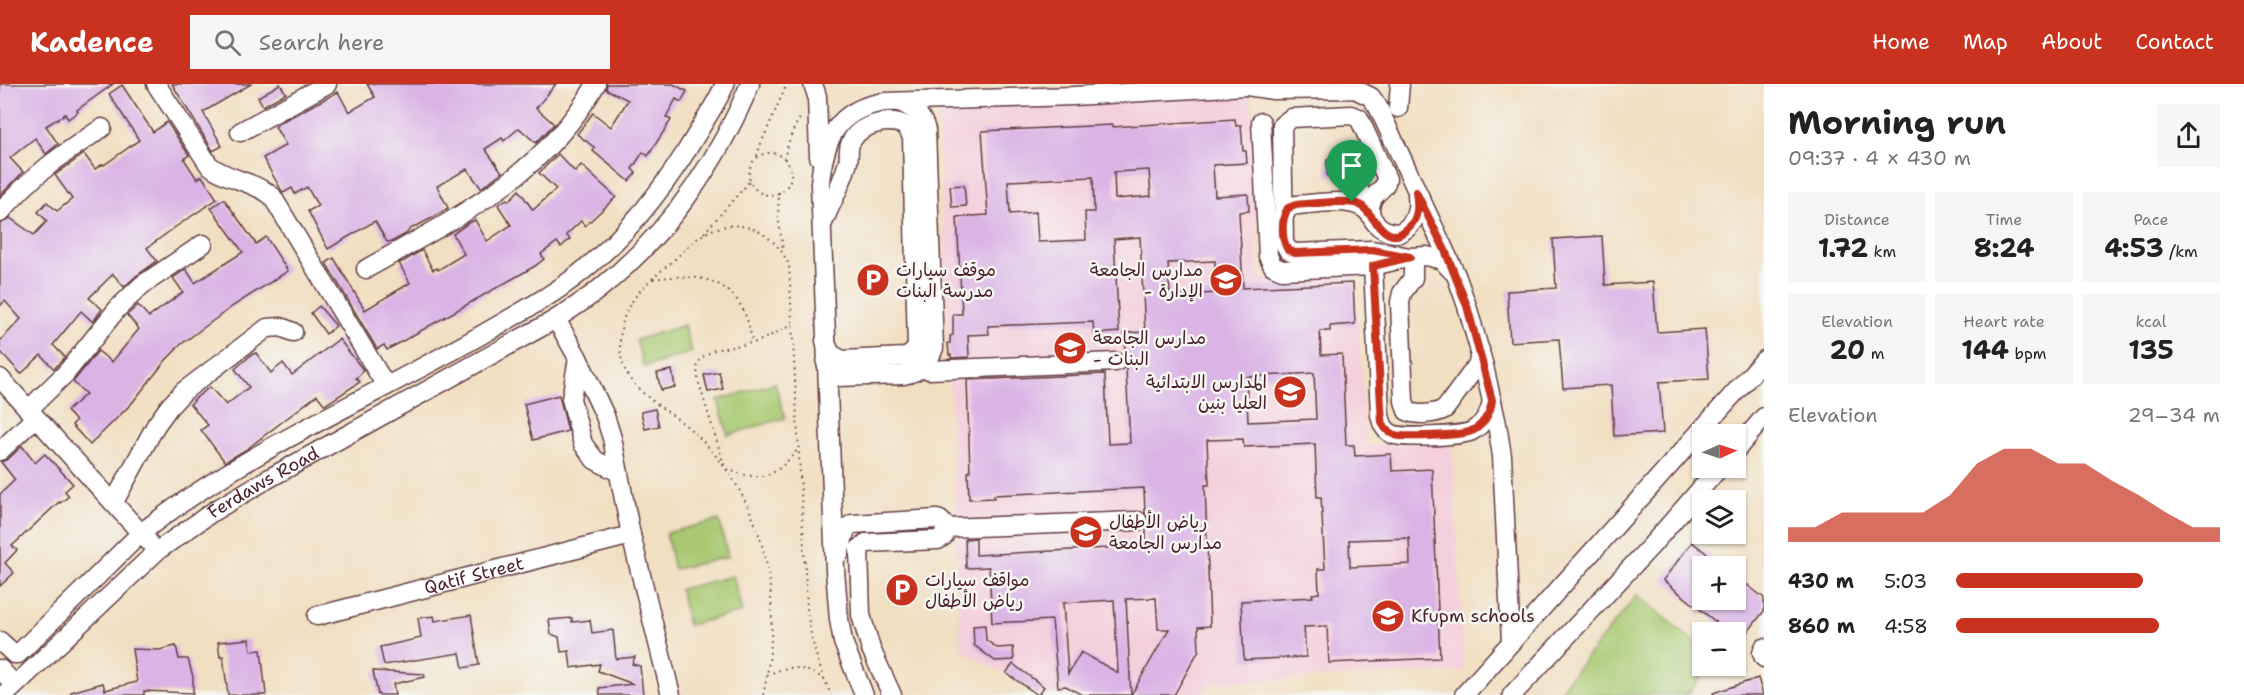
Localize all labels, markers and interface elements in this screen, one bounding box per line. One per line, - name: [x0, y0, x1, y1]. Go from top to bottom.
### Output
- search box: [190, 15, 610, 69]
- text: Kadence: [30, 23, 154, 61]
- icon: search: [211, 26, 244, 59]
- text: Search here: [259, 28, 385, 57]
- text: Home: [1872, 28, 1930, 56]
- text: Map: [1963, 28, 2008, 56]
- text: About: [2041, 28, 2102, 56]
- text: Contact: [2135, 28, 2214, 56]
- text: Morning run: [1788, 100, 2006, 145]
- button: share: [2157, 104, 2220, 167]
- pin: [1326, 140, 1377, 202]
- text: 09:37 · 4 × 430 m: [1788, 145, 1971, 171]
- icon: arrive: [1335, 149, 1368, 182]
- text: Distance: [1824, 209, 1890, 230]
- text: Time: [1986, 209, 2022, 230]
- text: Pace: [2133, 209, 2169, 230]
- text: 1.72: [1818, 230, 1868, 265]
- text: 8:24: [1974, 230, 2034, 265]
- text: 4:53: [2104, 230, 2164, 265]
- text: km: [1868, 241, 1896, 262]
- text: /km: [2164, 241, 2198, 262]
- place label: موقف سيارات مدرسة البنات: [896, 258, 996, 303]
- place label: مدارس الجامعة - الإدارة: [1090, 258, 1203, 303]
- parking icon: موقف سيارات مدرسة البنات: [855, 262, 891, 298]
- school or university icon: مدارس الجامعة - الإدارة: [1208, 262, 1244, 298]
- text: Elevation: [1821, 311, 1893, 332]
- text: Heart rate: [1963, 311, 2045, 332]
- text: kcal: [2135, 311, 2167, 332]
- place label: مدارس الجامعة - البنات: [1093, 326, 1206, 371]
- school or university icon: مدارس الجامعة - البنات: [1052, 330, 1088, 366]
- text: 20: [1829, 332, 1865, 367]
- text: 144: [1961, 332, 2009, 367]
- text: 135: [2128, 332, 2174, 367]
- text: m: [1865, 343, 1885, 364]
- text: bpm: [2009, 343, 2047, 364]
- place label: المدارس الابتدائية العليا بنين: [1146, 370, 1267, 415]
- school or university icon: المدارس الابتدائية العليا بنين: [1272, 374, 1308, 410]
- text: Elevation: [1788, 402, 1878, 428]
- text: 29–34 m: [2128, 402, 2220, 428]
- north arrow: [1692, 424, 1746, 478]
- map controls: [1692, 424, 1746, 676]
- street label: Ferdaws Road: [203, 441, 323, 524]
- button: layers: [1692, 490, 1746, 544]
- place label: رياض الأطفال مدارس الجامعة: [1109, 510, 1222, 555]
- school or university icon: رياض الأطفال مدارس الجامعة: [1068, 514, 1104, 550]
- street label: Qatif Street: [421, 551, 526, 600]
- button: +: [1692, 556, 1746, 610]
- place label: مواقف سيارات رياض الأطفال: [925, 568, 1029, 613]
- text: 430 m: [1788, 568, 1854, 594]
- text: 5:03: [1884, 568, 1927, 594]
- parking icon: مواقف سيارات رياض الأطفال: [884, 572, 920, 608]
- school or university icon: Kfupm schools: [1370, 598, 1406, 634]
- place label: Kfupm schools: [1411, 604, 1535, 628]
- text: 860 m: [1788, 613, 1855, 639]
- text: 4:58: [1884, 613, 1928, 639]
- button: −: [1692, 622, 1746, 676]

